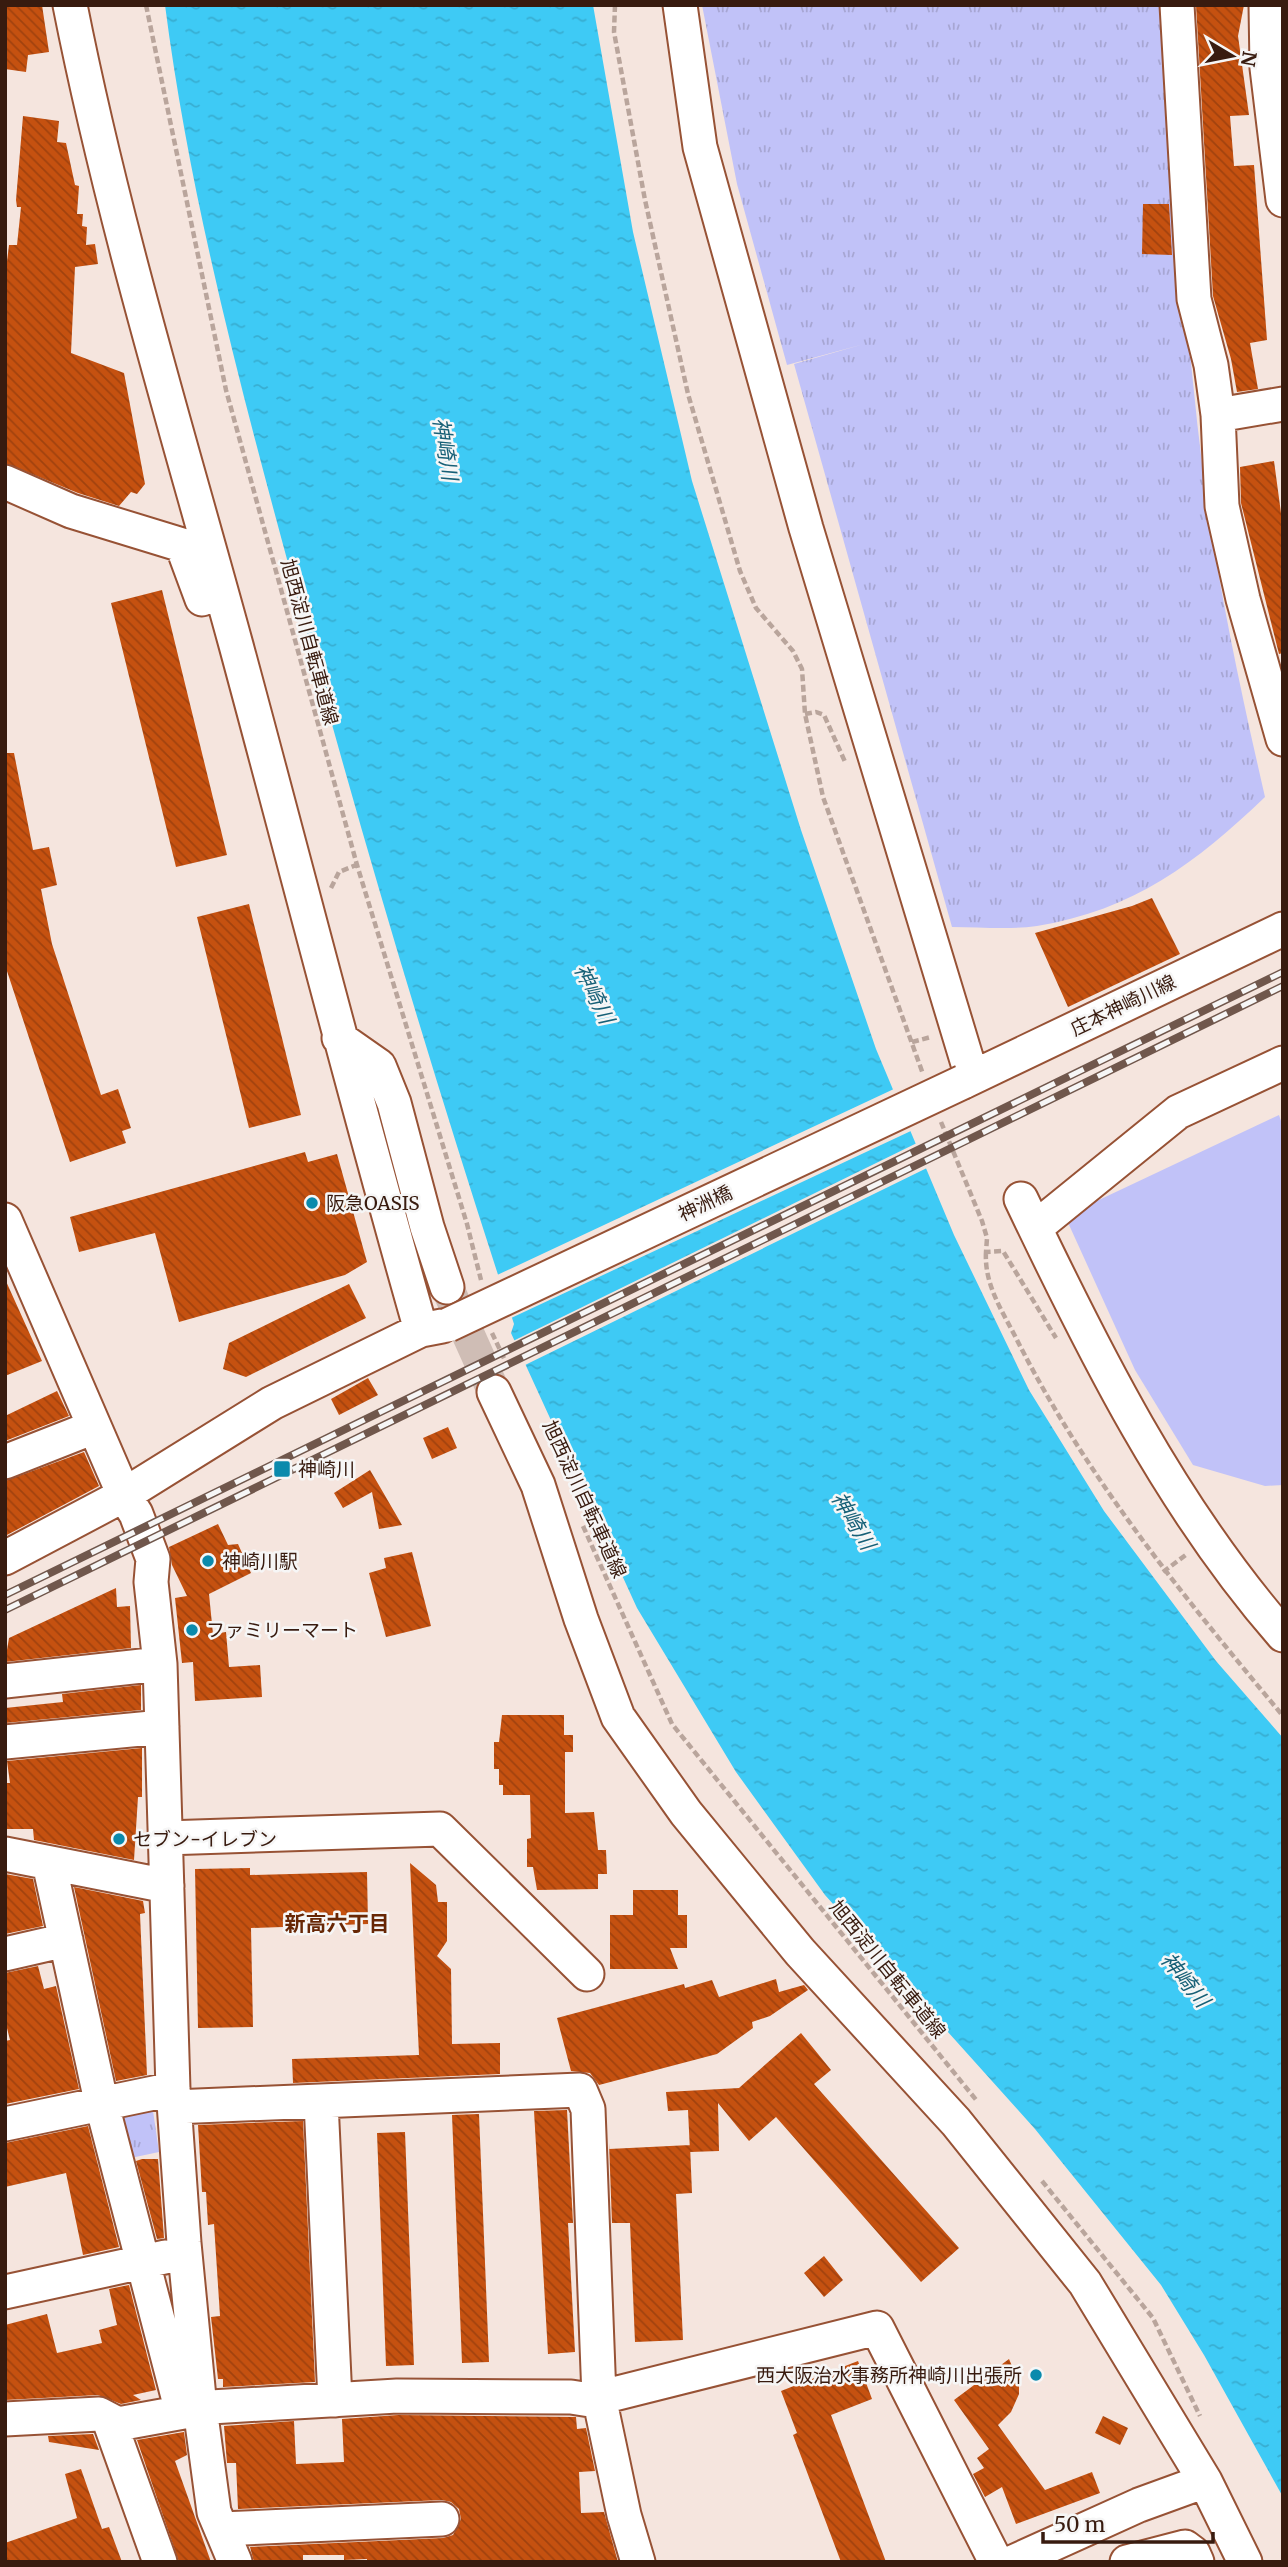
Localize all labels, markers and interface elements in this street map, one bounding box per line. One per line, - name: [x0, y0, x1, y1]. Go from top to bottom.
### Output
- north arrow: [1197, 21, 1267, 91]
- text: N: [1236, 49, 1262, 68]
- water label: 神崎川: [427, 416, 464, 484]
- street label: 旭西淀川自転車道線: [276, 556, 344, 728]
- water label: 神崎川: [569, 960, 621, 1030]
- street label: 庄本神崎川線: [1067, 969, 1179, 1041]
- street label: 神洲橋: [674, 1180, 736, 1226]
- place label: 阪急OASIS: [326, 1191, 420, 1215]
- marker: 阪急OASIS: [304, 1195, 320, 1211]
- street label: 旭西淀川自転車道線: [538, 1416, 632, 1582]
- place label: 神崎川: [298, 1457, 355, 1481]
- marker: 神崎川: [272, 1459, 292, 1479]
- water label: 神崎川: [826, 1487, 882, 1556]
- place label: 神崎川駅: [222, 1549, 298, 1573]
- marker: 神崎川駅: [200, 1553, 216, 1569]
- place label: ファミリーマート: [206, 1618, 358, 1642]
- marker: ファミリーマート: [184, 1622, 200, 1638]
- place label: セブン-イレブン: [133, 1827, 277, 1851]
- marker: セブン-イレブン: [111, 1831, 127, 1847]
- street label: 旭西淀川自転車道線: [825, 1895, 951, 2043]
- district label: 新高六丁目: [285, 1910, 390, 1937]
- water label: 神崎川: [1155, 1947, 1217, 2014]
- place label: 西大阪治水事務所神崎川出張所: [756, 2363, 1022, 2387]
- marker: 西大阪治水事務所神崎川出張所: [1028, 2367, 1044, 2383]
- scale bar: [1043, 2500, 1213, 2544]
- text: 50 m: [1054, 2511, 1105, 2538]

